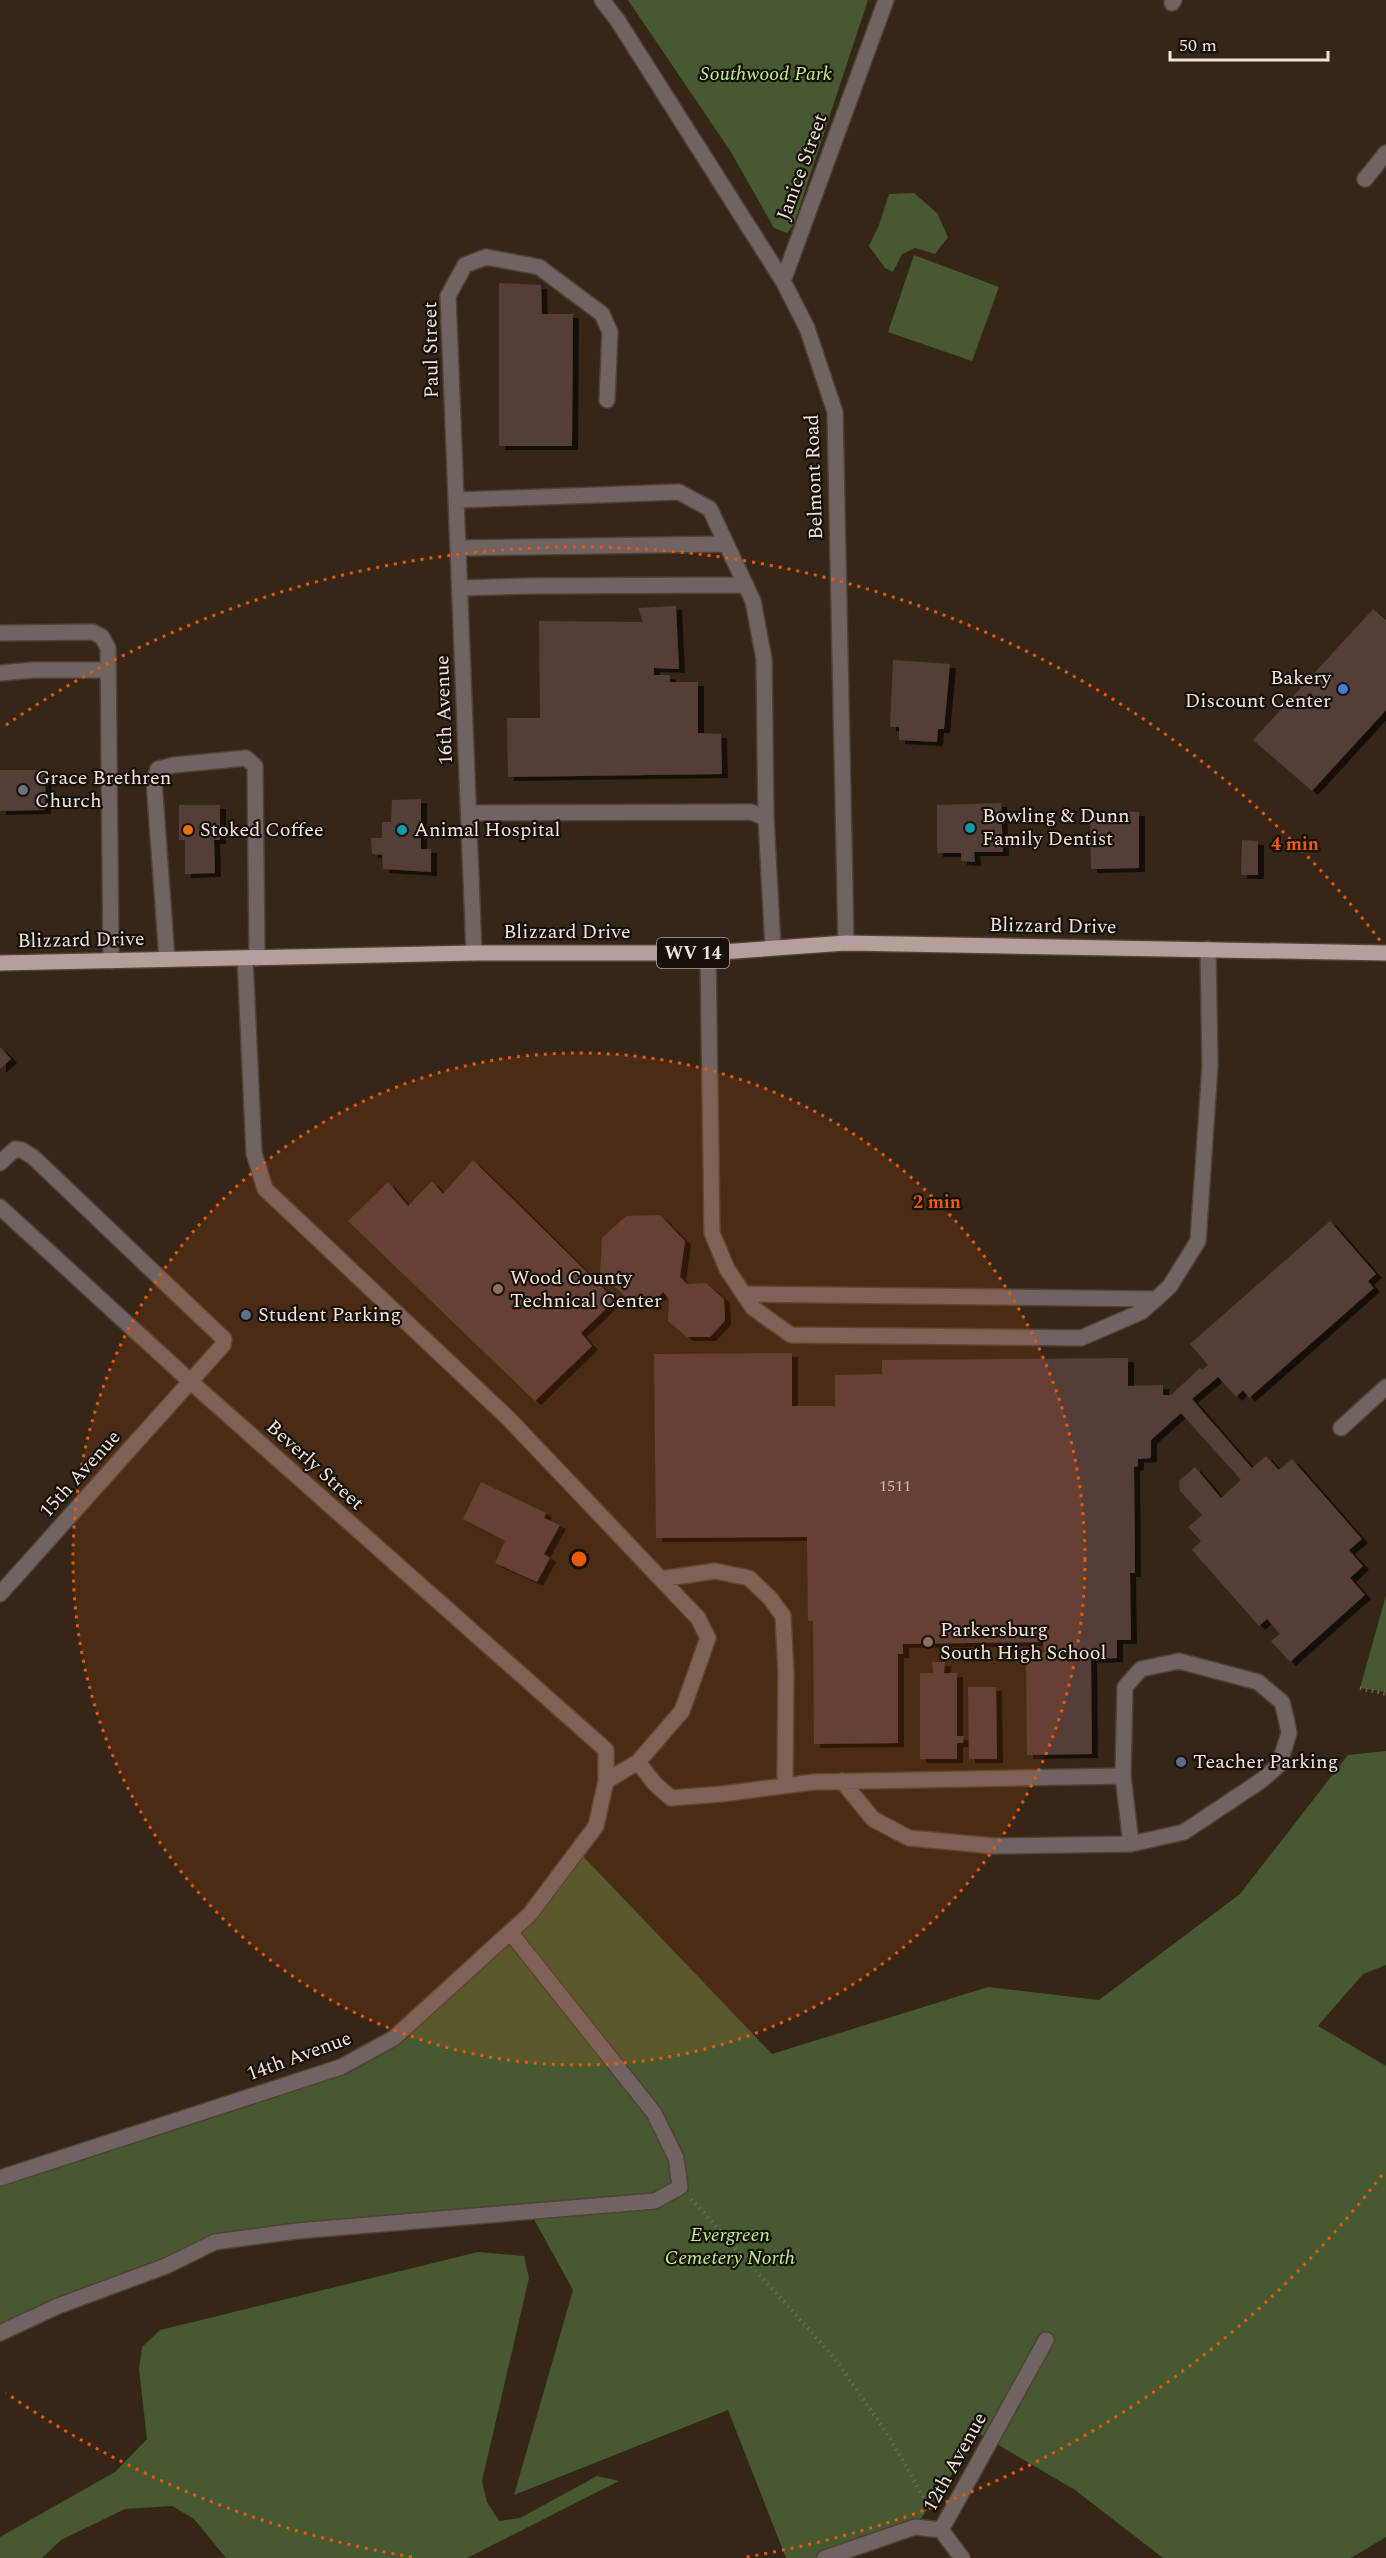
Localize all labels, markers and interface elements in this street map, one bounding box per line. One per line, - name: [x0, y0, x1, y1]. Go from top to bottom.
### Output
- scale bar: [1170, 24, 1328, 62]
- text: 50 m: [1179, 32, 1217, 59]
- park label: Southwood Park: [700, 59, 833, 89]
- street label: Janice Street: [769, 109, 835, 225]
- street label: Paul Street: [415, 301, 447, 399]
- street label: Belmont Road: [797, 414, 831, 540]
- street label: 16th Avenue: [427, 655, 461, 765]
- place label: Bakery Discount Center: [1185, 663, 1332, 716]
- marker: Bakery Discount Center: [1336, 682, 1350, 696]
- place label: Grace Brethren Church: [35, 763, 171, 816]
- marker: Grace Brethren Church: [16, 783, 30, 797]
- place label: Bowling & Dunn Family Dentist: [982, 801, 1130, 854]
- place label: Stoked Coffee: [200, 815, 324, 845]
- place label: Animal Hospital: [414, 815, 560, 845]
- marker: Bowling & Dunn Family Dentist: [963, 821, 977, 835]
- marker: Stoked Coffee: [181, 823, 195, 837]
- marker: Animal Hospital: [395, 823, 409, 837]
- text: 4 min: [1271, 831, 1319, 858]
- street label: Blizzard Drive: [989, 910, 1117, 942]
- street label: Blizzard Drive: [503, 917, 631, 947]
- street label: Blizzard Drive: [17, 924, 145, 956]
- road number: WV 14: [657, 938, 729, 968]
- text: 2 min: [913, 1189, 961, 1216]
- place label: Wood County Technical Center: [510, 1263, 662, 1316]
- marker: Wood County Technical Center: [491, 1282, 505, 1296]
- place label: Student Parking: [258, 1300, 401, 1330]
- marker: Student Parking: [239, 1308, 253, 1322]
- street label: Beverly Street: [259, 1413, 371, 1517]
- street label: 15th Avenue: [32, 1423, 128, 1525]
- house number: 1511: [879, 1474, 911, 1498]
- centre of rings: [569, 1549, 589, 1569]
- place label: Parkersburg South High School: [940, 1615, 1106, 1668]
- marker: Parkersburg South High School: [921, 1635, 935, 1649]
- place label: Teacher Parking: [1193, 1747, 1338, 1777]
- marker: Teacher Parking: [1174, 1755, 1188, 1769]
- street label: 14th Avenue: [242, 2023, 356, 2089]
- park label: Evergreen Cemetery North: [665, 2220, 795, 2273]
- street label: 12th Avenue: [915, 2407, 995, 2517]

